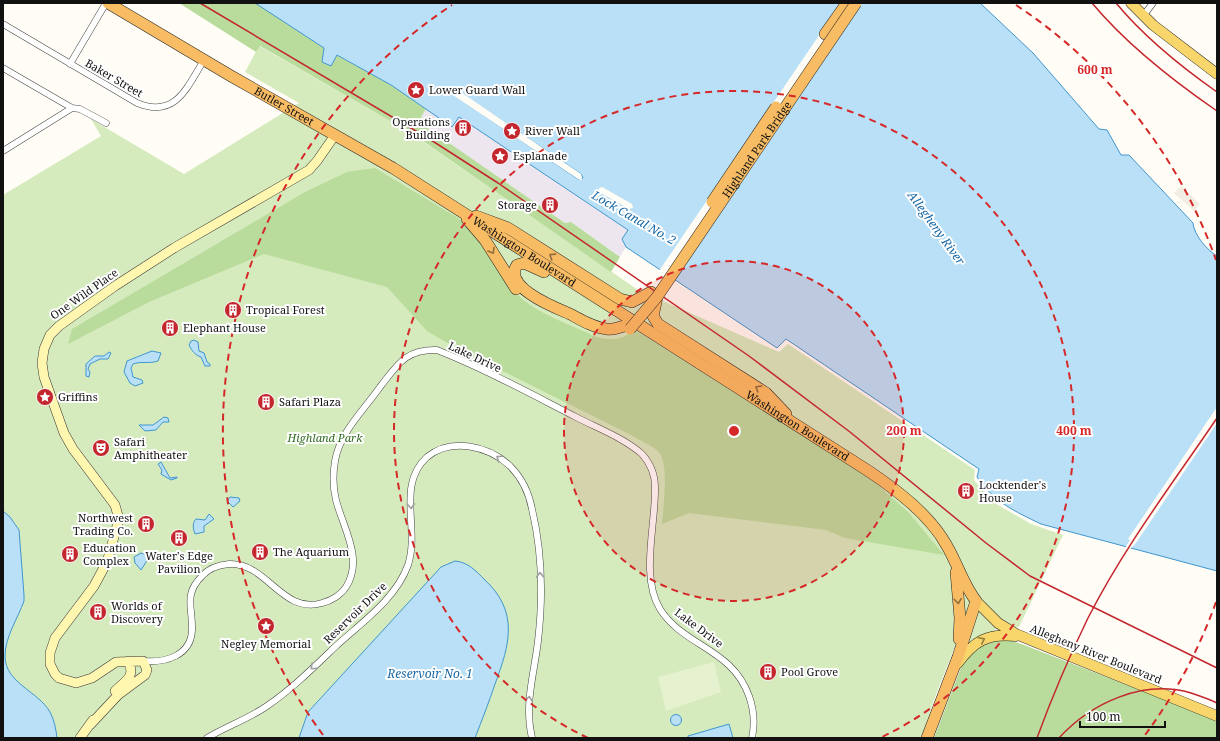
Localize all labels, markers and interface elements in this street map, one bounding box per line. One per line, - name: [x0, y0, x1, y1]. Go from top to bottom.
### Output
- street label: Baker Street: [83, 55, 146, 100]
- text: 600 m: [1077, 61, 1113, 78]
- place icon: Lower Guard Wall: [406, 80, 426, 100]
- place label: Lower Guard Wall: [429, 82, 526, 97]
- street label: Butler Street: [252, 83, 317, 129]
- street label: Highland Park Bridge: [718, 98, 794, 200]
- place label: Operations Building: [392, 114, 450, 142]
- building icon: Operations Building: [453, 118, 473, 138]
- place icon: River Wall: [502, 121, 522, 141]
- place label: River Wall: [525, 123, 580, 138]
- place icon: Esplanade: [490, 146, 510, 166]
- place label: Esplanade: [513, 148, 567, 163]
- water label: Lock Canal No. 2: [588, 186, 680, 249]
- water label: Allegheny River: [903, 187, 969, 268]
- building icon: Storage: [540, 195, 560, 215]
- place label: Storage: [498, 197, 537, 212]
- street label: Washington Boulevard: [470, 213, 579, 290]
- one-way arrow: [488, 247, 495, 254]
- one-way arrow: [549, 254, 556, 261]
- street label: One Wild Place: [47, 265, 121, 323]
- building icon: Tropical Forest: [223, 300, 243, 320]
- place label: Tropical Forest: [246, 302, 325, 317]
- building icon: Elephant House: [160, 318, 180, 338]
- place label: Elephant House: [183, 320, 266, 335]
- street label: Lake Drive: [446, 338, 504, 375]
- one-way arrow: [755, 385, 762, 392]
- place icon: Griffins: [35, 387, 55, 407]
- street label: Washington Boulevard: [743, 387, 853, 464]
- place label: Griffins: [58, 389, 98, 404]
- building icon: Safari Plaza: [256, 392, 276, 412]
- place label: Safari Plaza: [279, 394, 341, 409]
- text: 200 m: [886, 422, 922, 439]
- text: 400 m: [1056, 422, 1092, 439]
- centre of rings: [727, 424, 741, 438]
- park label: Highland Park: [287, 430, 363, 445]
- place label: Safari Amphitheater: [114, 434, 188, 462]
- theatre icon: Safari Amphitheater: [91, 438, 111, 458]
- one-way arrow: [496, 455, 503, 462]
- place label: Locktender's House: [979, 477, 1046, 505]
- building icon: Locktender's House: [956, 481, 976, 501]
- one-way arrow: [406, 503, 415, 509]
- place label: Northwest Trading Co.: [73, 510, 133, 538]
- building icon: Northwest Trading Co.: [136, 514, 156, 534]
- building icon: Water's Edge Pavilion: [169, 528, 189, 548]
- place label: Education Complex: [83, 540, 136, 568]
- building icon: The Aquarium: [250, 542, 270, 562]
- building icon: Education Complex: [60, 544, 80, 564]
- place label: The Aquarium: [273, 544, 350, 559]
- place label: Water's Edge Pavilion: [145, 548, 213, 576]
- one-way arrow: [536, 572, 544, 578]
- street label: Reservoir Drive: [320, 579, 390, 647]
- place label: Worlds of Discovery: [111, 598, 164, 626]
- one-way arrow: [953, 598, 962, 604]
- building icon: Worlds of Discovery: [88, 602, 108, 622]
- street label: Lake Drive: [672, 604, 727, 651]
- place icon: Negley Memorial: [256, 616, 276, 636]
- street label: Allegheny River Boulevard: [1028, 620, 1164, 687]
- place label: Negley Memorial: [221, 636, 311, 651]
- one-way arrow: [978, 637, 985, 645]
- one-way arrow: [311, 662, 318, 669]
- building icon: Pool Grove: [758, 662, 778, 682]
- place label: Pool Grove: [781, 664, 838, 679]
- water label: Reservoir No. 1: [386, 665, 473, 682]
- one-way arrow: [524, 696, 533, 703]
- scale bar: [1080, 703, 1165, 729]
- text: 100 m: [1086, 708, 1121, 725]

